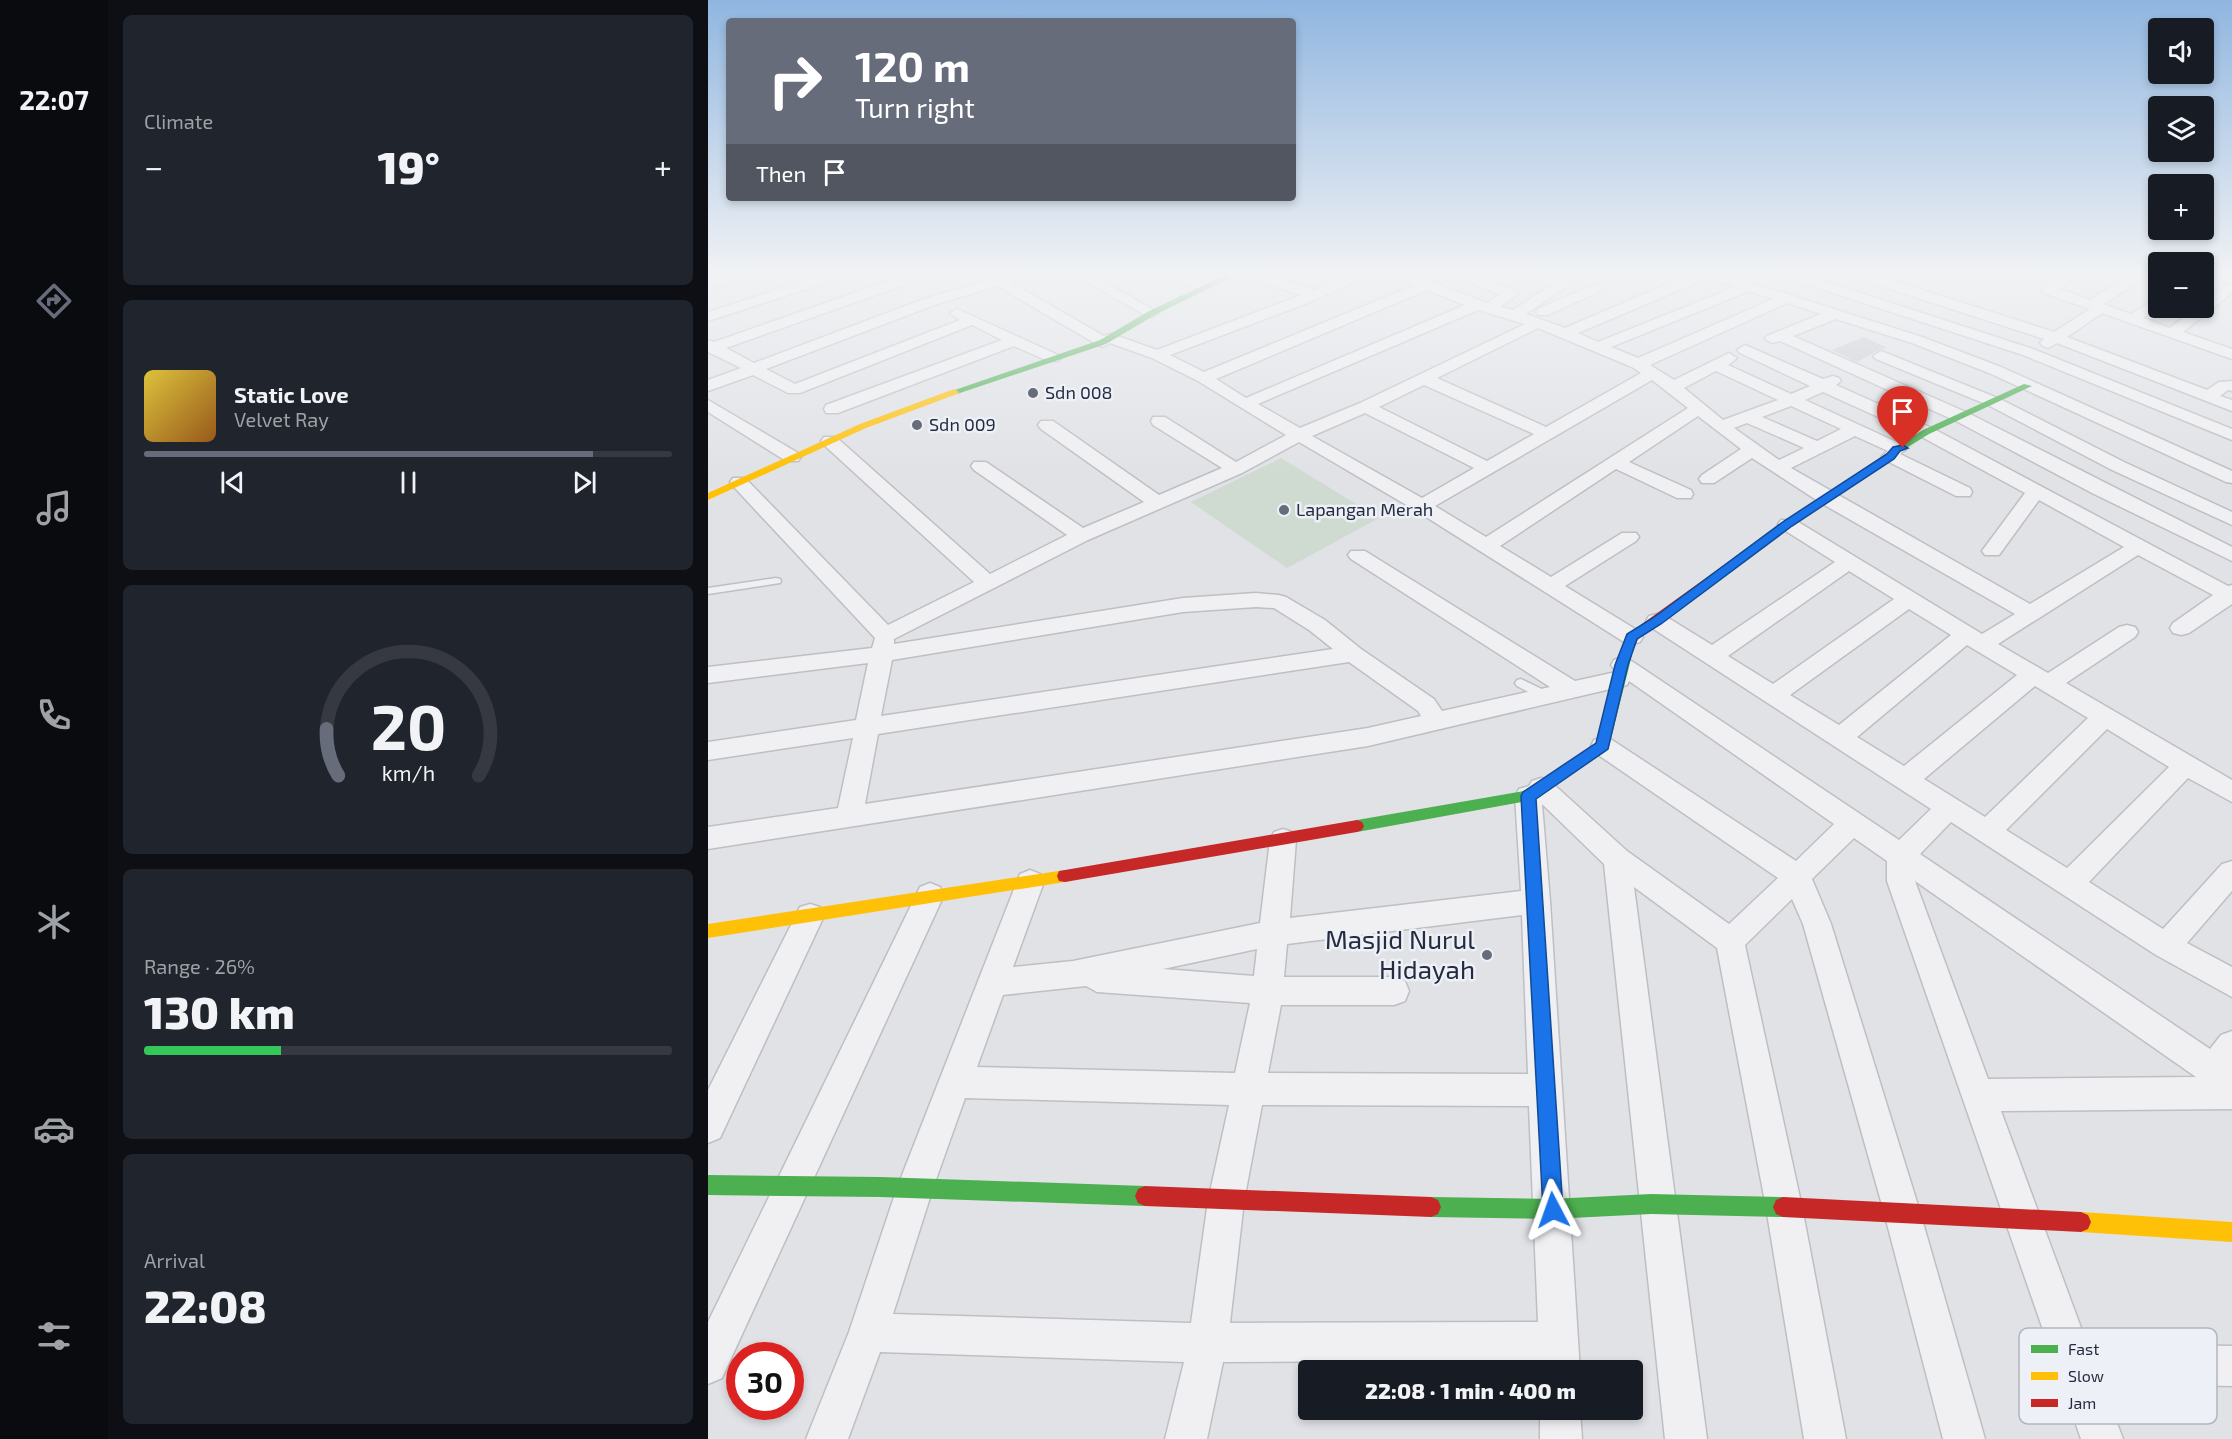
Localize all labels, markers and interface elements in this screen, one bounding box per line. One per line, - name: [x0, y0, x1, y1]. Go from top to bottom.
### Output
- map controls: [2148, 18, 2214, 318]
- button: sound: [2148, 18, 2214, 84]
- text: 120 m: [855, 40, 970, 90]
- icon: right: [756, 42, 834, 120]
- text: 22:07: [19, 83, 89, 115]
- text: Turn right: [855, 91, 975, 123]
- button: layers: [2148, 96, 2214, 162]
- text: Climate: [144, 109, 213, 133]
- text: 19°: [377, 139, 440, 193]
- text: −: [144, 146, 163, 186]
- text: +: [654, 146, 672, 186]
- icon: arrive: [818, 156, 851, 189]
- text: Then: [756, 160, 806, 186]
- button: +: [2148, 174, 2214, 240]
- button: −: [2148, 252, 2214, 318]
- icon: directions: [33, 280, 75, 322]
- text: Static Love: [234, 381, 349, 407]
- place label: Sdn 008: [1045, 381, 1113, 403]
- marker: Sdn 008: [1026, 386, 1040, 400]
- pin: [1877, 386, 1928, 448]
- icon: arrive: [1886, 395, 1919, 428]
- text: Velvet Ray: [234, 407, 329, 431]
- place label: Sdn 009: [929, 413, 996, 435]
- marker: Sdn 009: [910, 418, 924, 432]
- icon: previous: [216, 466, 249, 499]
- icon: pause: [392, 466, 425, 499]
- icon: next: [568, 466, 601, 499]
- icon: music: [33, 487, 75, 529]
- place label: Lapangan Merah: [1296, 498, 1433, 520]
- marker: Lapangan Merah: [1277, 503, 1291, 517]
- text: 20: [370, 689, 446, 764]
- icon: phone: [33, 694, 75, 736]
- text: km/h: [381, 761, 435, 786]
- icon: climate: [33, 901, 75, 943]
- place label: Masjid Nurul Hidayah: [1325, 923, 1475, 984]
- marker: Masjid Nurul Hidayah: [1480, 948, 1494, 962]
- text: Range · 26%: [144, 954, 255, 978]
- text: 130 km: [144, 984, 295, 1038]
- icon: car: [33, 1108, 75, 1150]
- position arrow: [1521, 1178, 1585, 1242]
- text: Arrival: [144, 1248, 205, 1272]
- text: 22:08: [144, 1278, 267, 1332]
- icon: filters: [33, 1315, 75, 1357]
- legend: [2019, 1328, 2217, 1424]
- text: Fast: [2068, 1339, 2099, 1358]
- speed limit sign: 30: [726, 1342, 804, 1420]
- text: Slow: [2068, 1366, 2104, 1385]
- text: 22:08 · 1 min · 400 m: [1365, 1377, 1576, 1403]
- text: Jam: [2068, 1393, 2096, 1412]

